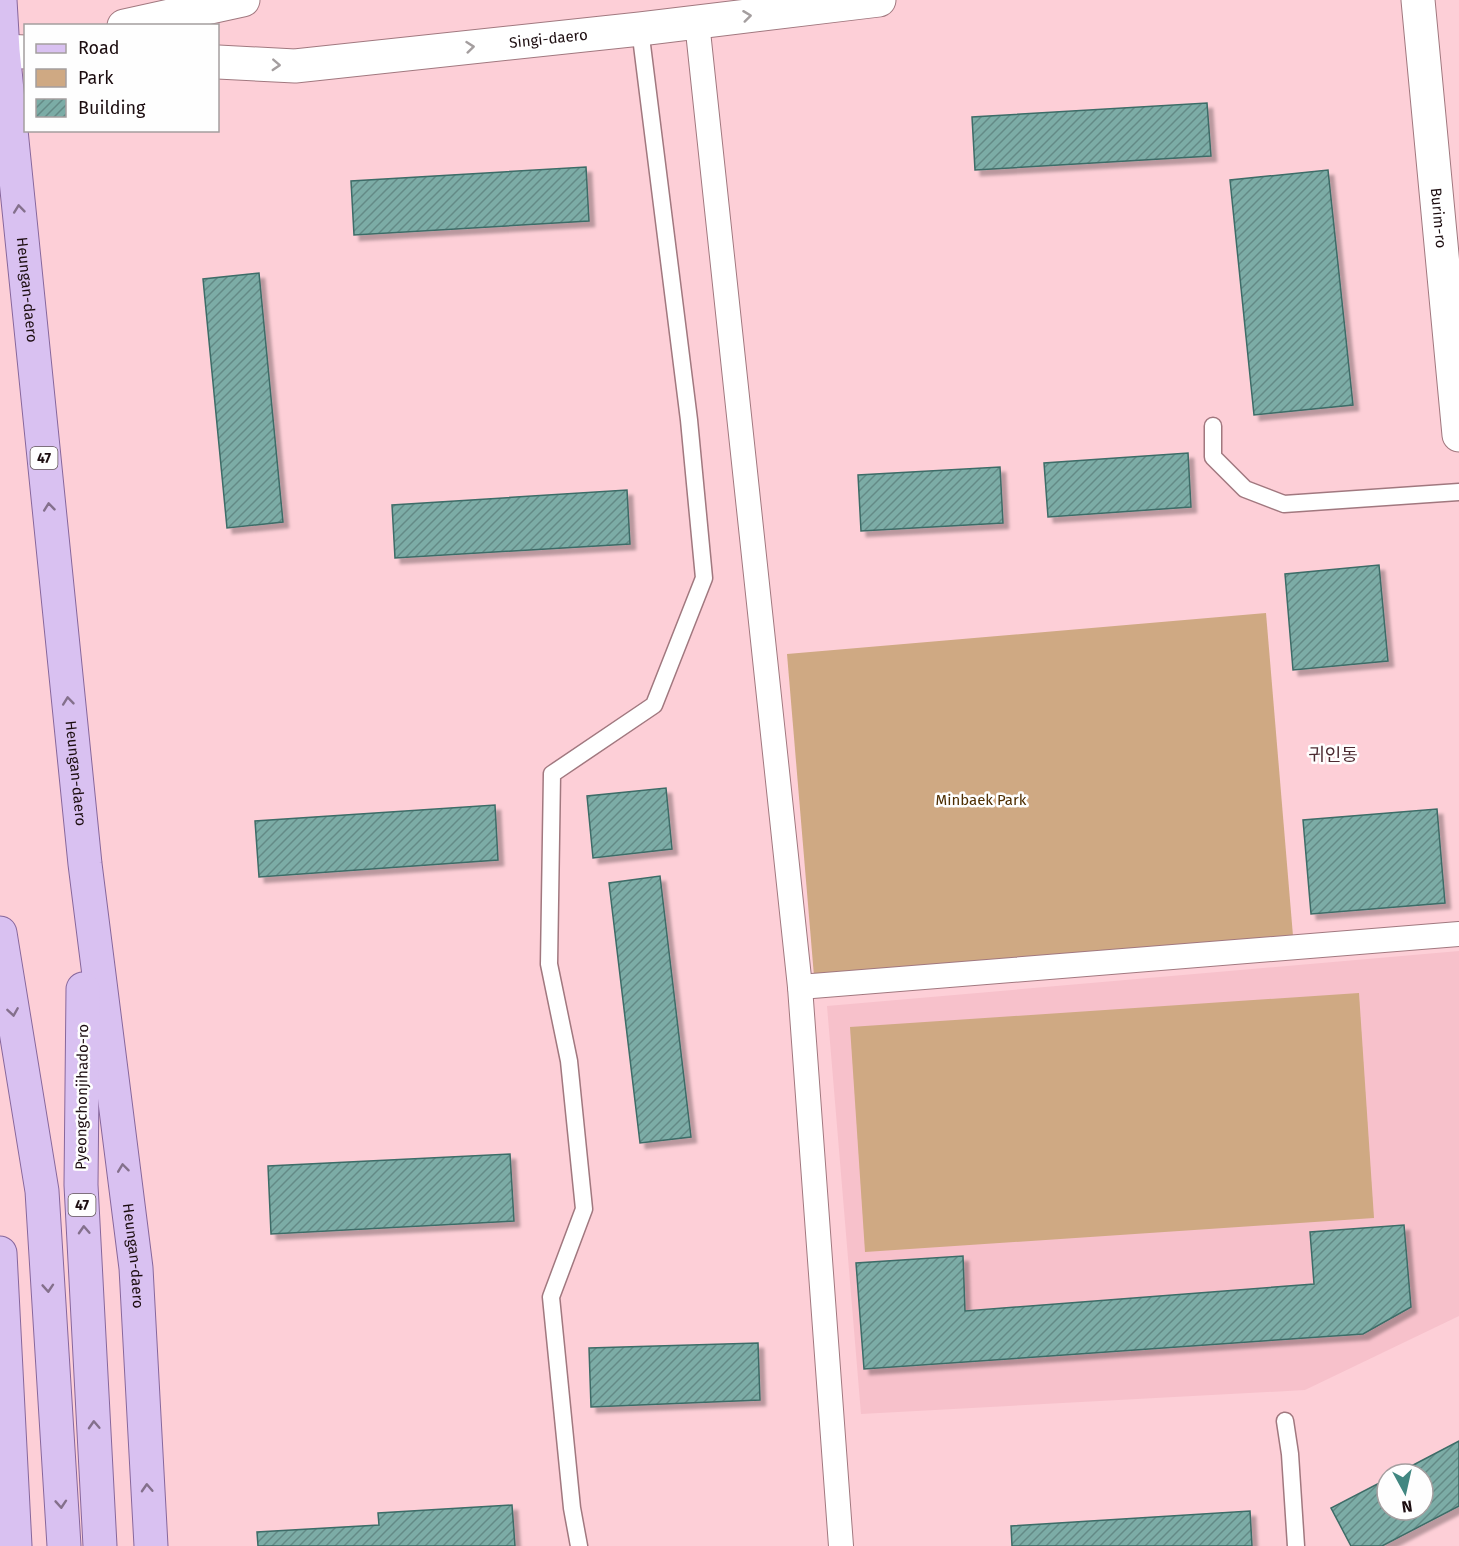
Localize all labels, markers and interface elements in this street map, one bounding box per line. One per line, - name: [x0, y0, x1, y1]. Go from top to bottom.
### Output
- one-way arrow: [743, 10, 752, 23]
- legend: [24, 24, 219, 132]
- street label: Singi-daero: [508, 26, 589, 52]
- text: Road: [78, 37, 120, 59]
- one-way arrow: [465, 41, 474, 54]
- one-way arrow: [271, 58, 280, 71]
- text: Park: [78, 67, 114, 89]
- text: Building: [78, 97, 146, 119]
- street label: Burim-ro: [1427, 187, 1450, 249]
- one-way arrow: [13, 204, 26, 214]
- street label: Heungan-daero: [13, 236, 41, 343]
- road number: 47: [30, 447, 57, 469]
- one-way arrow: [43, 503, 56, 512]
- one-way arrow: [62, 697, 75, 706]
- street label: Heungan-daero: [62, 720, 90, 827]
- district label: 귀인동: [1308, 744, 1358, 766]
- park label: Minbaek Park: [936, 791, 1027, 809]
- one-way arrow: [6, 1007, 18, 1016]
- street label: Pyeongchonjihado-ro: [72, 1024, 92, 1170]
- one-way arrow: [117, 1163, 130, 1172]
- road number: 47: [68, 1194, 96, 1216]
- street label: Heungan-daero: [119, 1202, 147, 1309]
- one-way arrow: [77, 1225, 90, 1234]
- one-way arrow: [41, 1284, 54, 1293]
- one-way arrow: [87, 1420, 100, 1429]
- north arrow: [1375, 1462, 1435, 1522]
- one-way arrow: [141, 1483, 154, 1492]
- text: N: [1400, 1496, 1414, 1517]
- one-way arrow: [55, 1499, 68, 1508]

